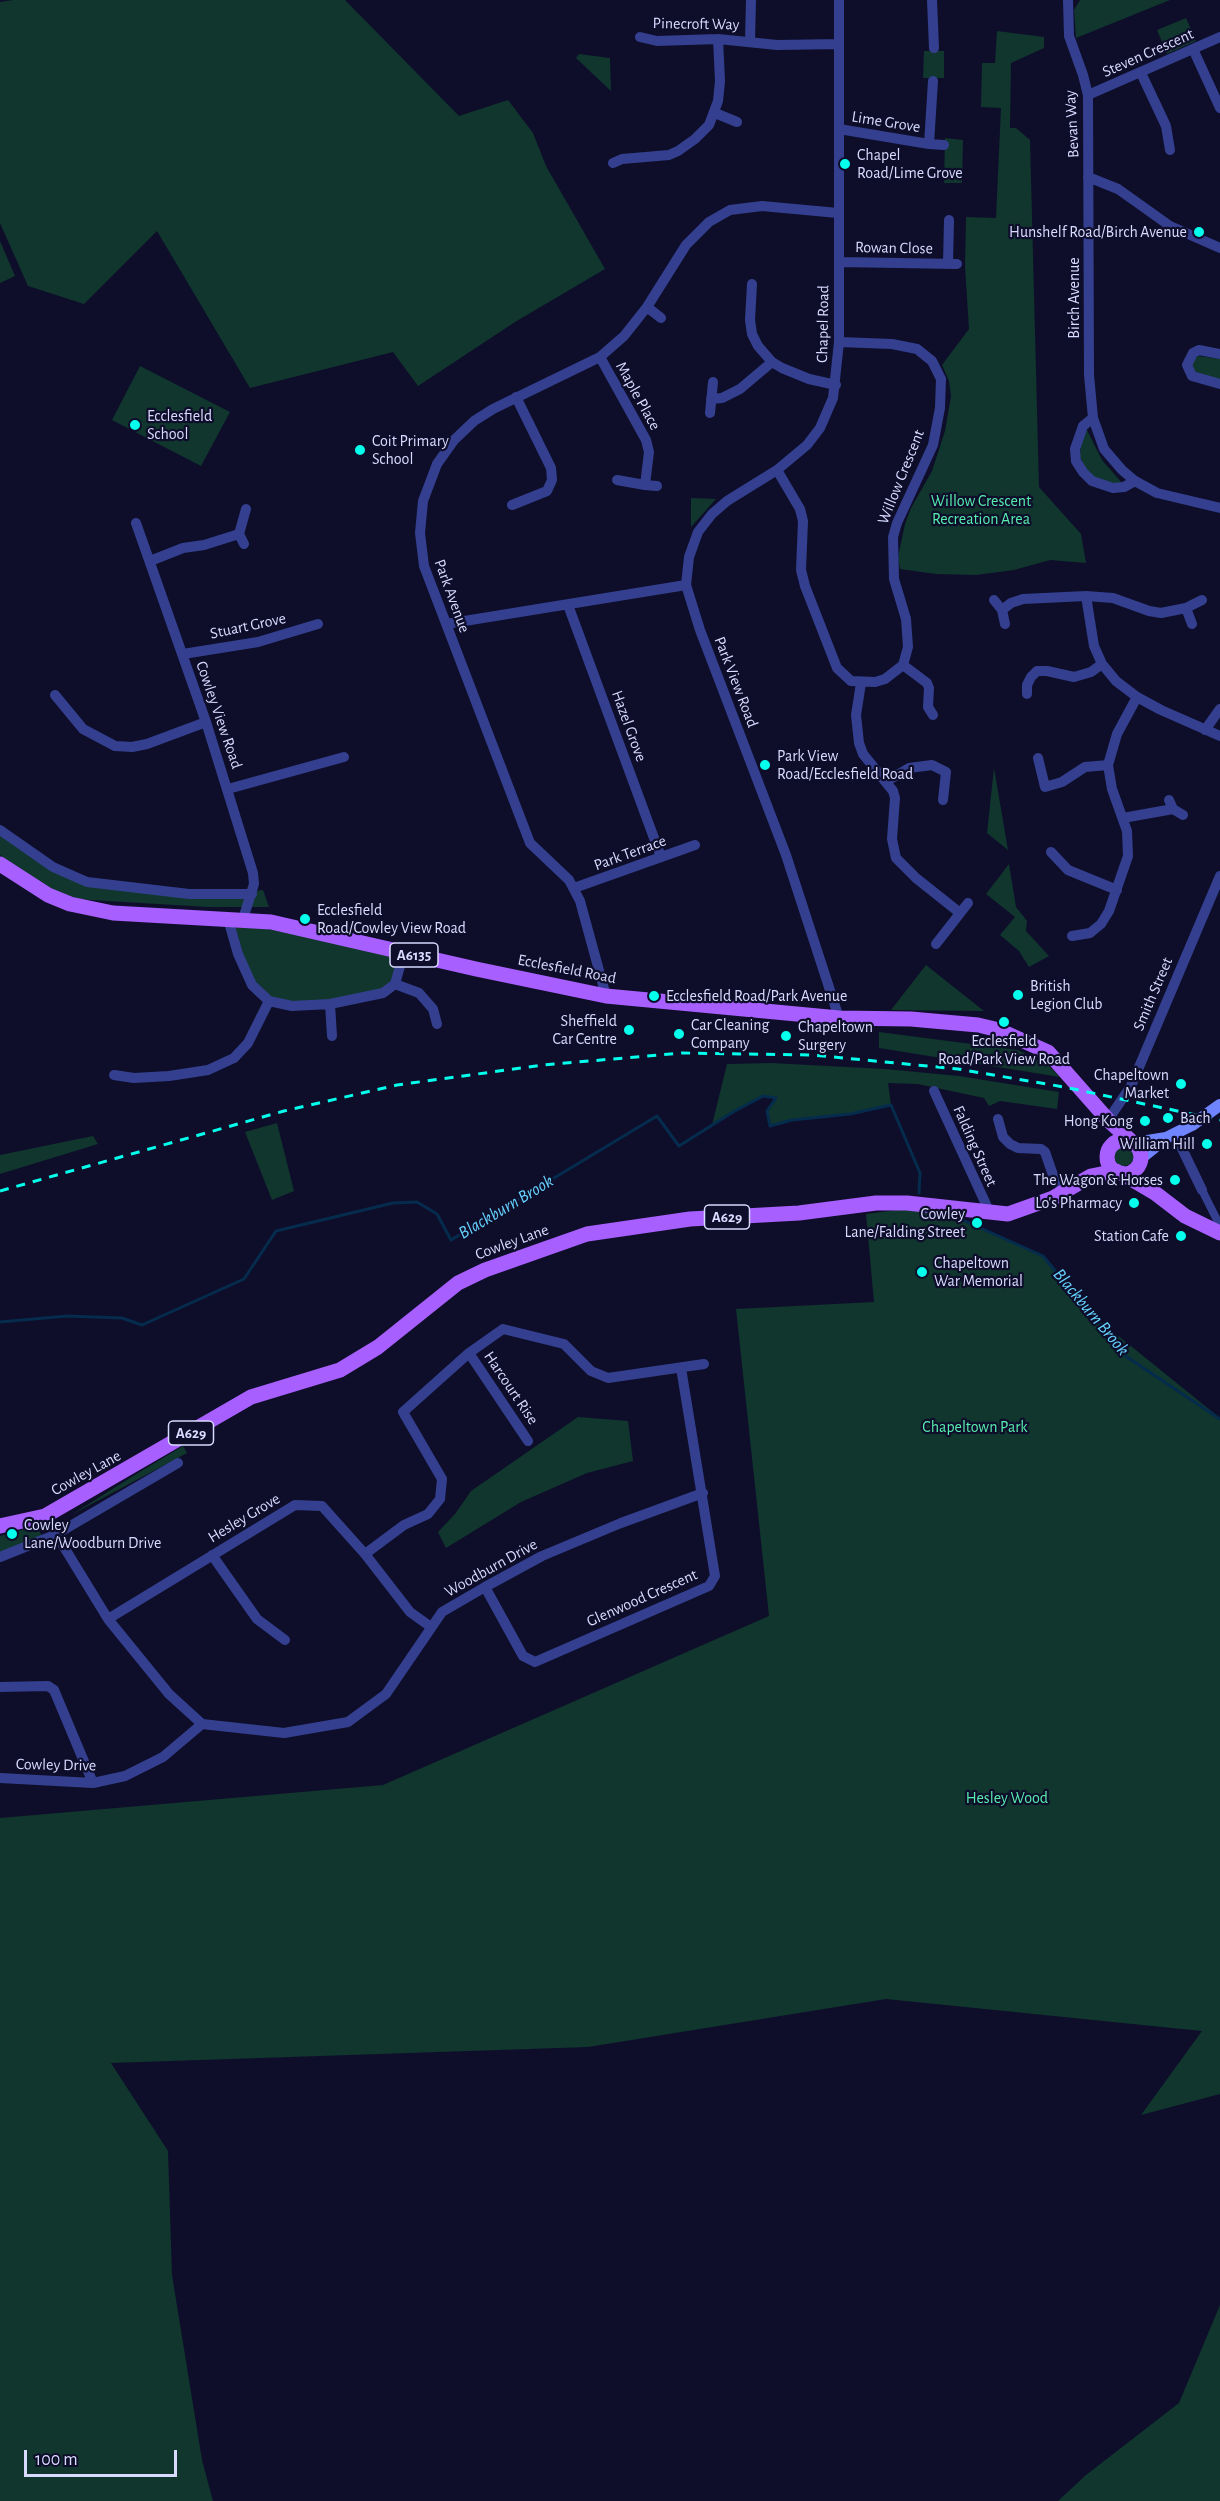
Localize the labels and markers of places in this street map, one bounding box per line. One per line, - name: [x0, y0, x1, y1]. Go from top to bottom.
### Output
- place label: Chapel Road/Lime Grove: [857, 145, 963, 183]
- marker: Chapel Road/Lime Grove: [838, 157, 852, 171]
- place label: Hunshelf Road/Birch Avenue: [1009, 222, 1187, 242]
- marker: Hunshelf Road/Birch Avenue: [1192, 225, 1206, 239]
- place label: Ecclesfield School: [147, 406, 212, 444]
- marker: Ecclesfield School: [128, 418, 142, 432]
- place label: Coit Primary School: [372, 431, 449, 469]
- marker: Coit Primary School: [353, 443, 367, 457]
- place label: Park View Road/Ecclesfield Road: [777, 746, 913, 784]
- marker: Park View Road/Ecclesfield Road: [758, 758, 772, 772]
- place label: Ecclesfield Road/Cowley View Road: [317, 900, 466, 938]
- marker: Ecclesfield Road/Cowley View Road: [298, 912, 312, 926]
- place label: British Legion Club: [1030, 976, 1103, 1014]
- place label: Ecclesfield Road/Park Avenue: [666, 986, 847, 1006]
- marker: British Legion Club: [1011, 988, 1025, 1002]
- marker: Ecclesfield Road/Park Avenue: [647, 989, 661, 1003]
- place label: Sheffield Car Centre: [552, 1011, 617, 1049]
- place label: Car Cleaning Company: [691, 1015, 769, 1053]
- marker: Ecclesfield Road/Park View Road: [997, 1015, 1011, 1029]
- place label: Chapeltown Surgery: [798, 1017, 873, 1055]
- marker: Sheffield Car Centre: [622, 1023, 636, 1037]
- marker: Car Cleaning Company: [672, 1027, 686, 1041]
- marker: Chapeltown Surgery: [779, 1029, 793, 1043]
- place label: Ecclesfield Road/Park View Road: [938, 1031, 1070, 1069]
- place label: Chapeltown Market: [1094, 1065, 1169, 1103]
- marker: Chapeltown Market: [1174, 1077, 1188, 1091]
- place label: Bach: [1180, 1108, 1210, 1128]
- place label: Hong Kong: [1064, 1111, 1133, 1131]
- marker: Bach: [1161, 1111, 1175, 1125]
- marker: Hong Kong: [1138, 1114, 1152, 1128]
- place label: William Hill: [1120, 1134, 1195, 1154]
- marker: William Hill: [1200, 1137, 1214, 1151]
- place label: The Wagon & Horses: [1033, 1170, 1163, 1190]
- marker: The Wagon & Horses: [1168, 1173, 1182, 1187]
- place label: Lo's Pharmacy: [1035, 1193, 1122, 1213]
- marker: Lo's Pharmacy: [1127, 1196, 1141, 1210]
- place label: Cowley Lane/Falding Street: [845, 1204, 965, 1242]
- marker: Cowley Lane/Falding Street: [970, 1216, 984, 1230]
- place label: Station Cafe: [1094, 1226, 1169, 1246]
- marker: Station Cafe: [1174, 1229, 1188, 1243]
- place label: Chapeltown War Memorial: [934, 1253, 1023, 1291]
- marker: Chapeltown War Memorial: [915, 1265, 929, 1279]
- place label: Cowley Lane/Woodburn Drive: [24, 1515, 161, 1553]
- marker: Cowley Lane/Woodburn Drive: [5, 1527, 19, 1541]

